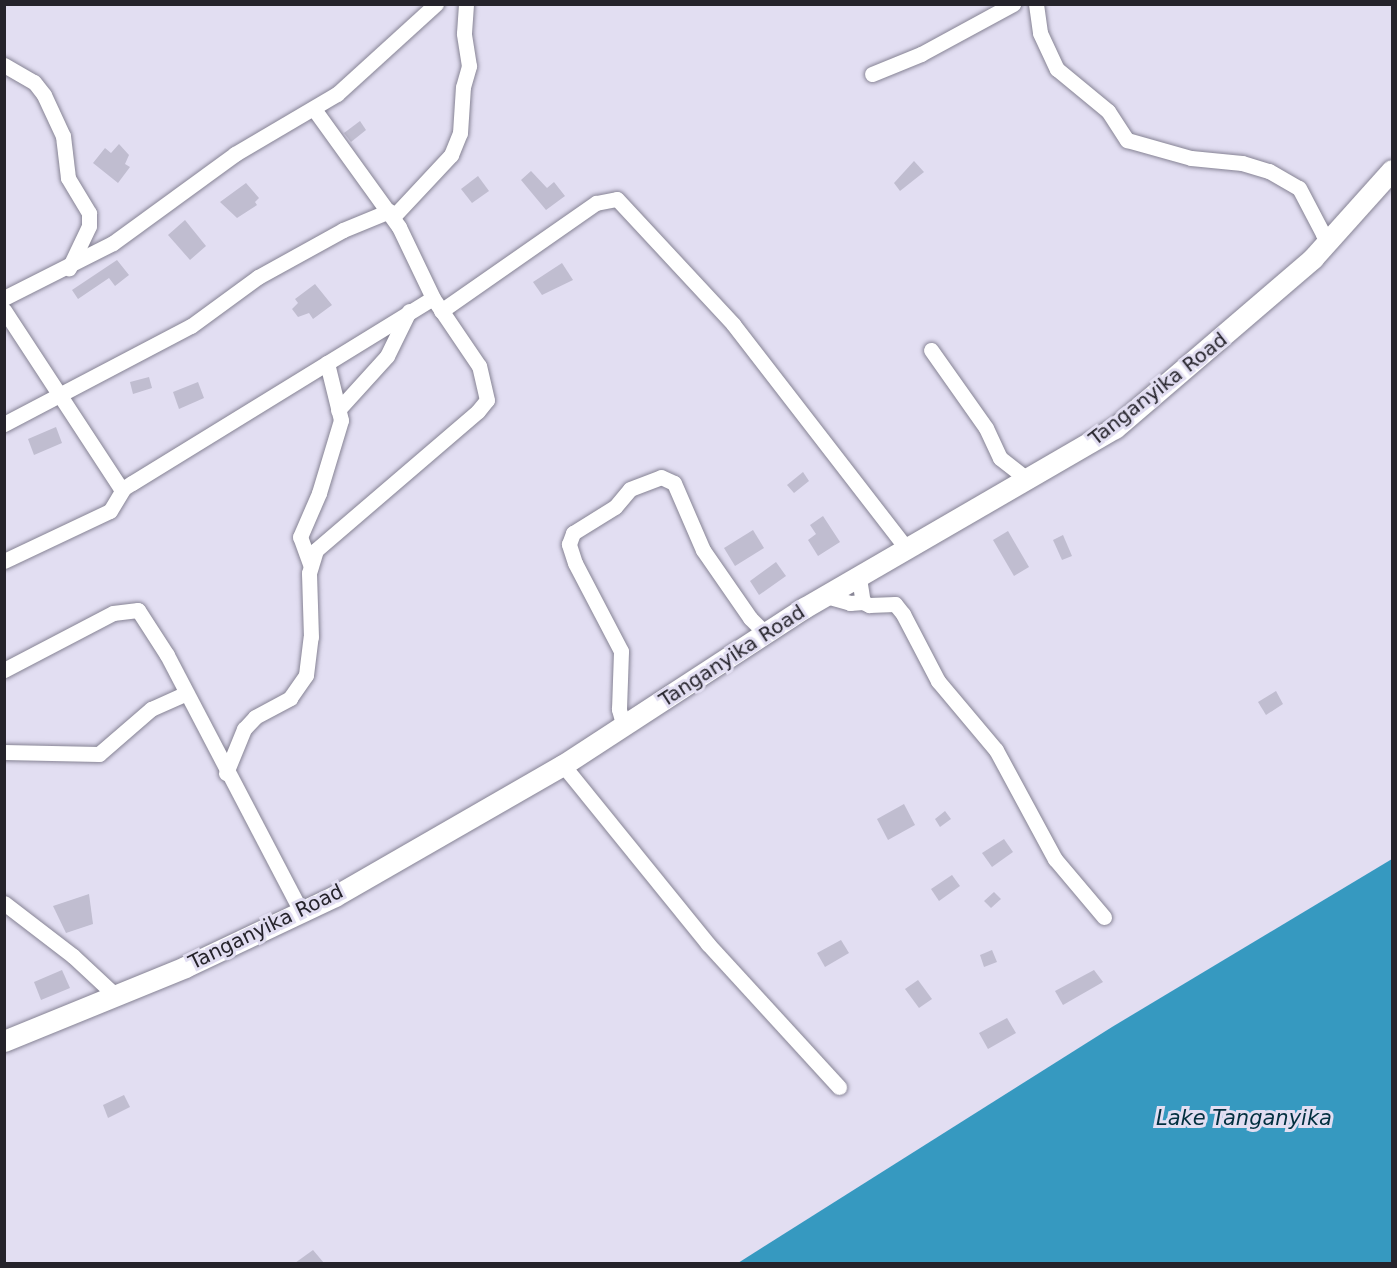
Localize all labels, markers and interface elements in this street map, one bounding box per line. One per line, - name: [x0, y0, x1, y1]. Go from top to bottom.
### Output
- street label: Tanganyika Road: [1084, 328, 1232, 450]
- street label: Tanganyika Road: [655, 600, 809, 712]
- street label: Tanganyika Road: [185, 879, 347, 975]
- water label: Lake Tanganyika: [1156, 1105, 1332, 1131]

